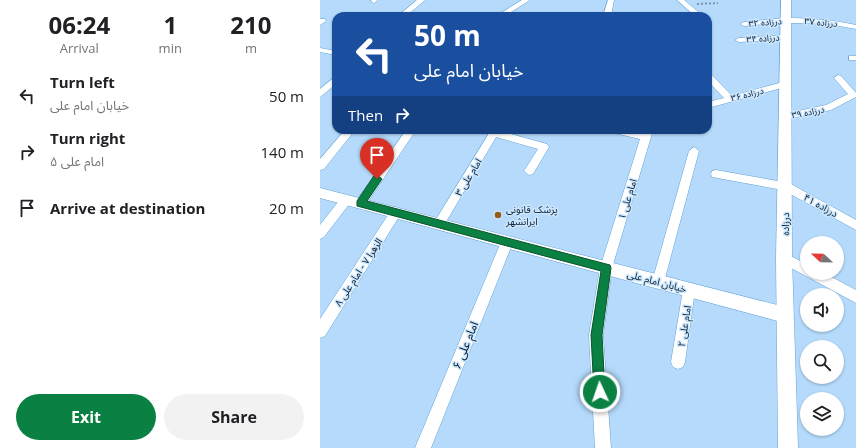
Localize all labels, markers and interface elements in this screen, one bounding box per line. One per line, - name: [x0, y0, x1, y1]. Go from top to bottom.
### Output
- text: 06:24: [48, 8, 110, 41]
- text: 1: [163, 8, 177, 41]
- text: 210: [230, 8, 272, 41]
- street label: درزاده ۳۲: [748, 14, 782, 30]
- street label: درزاده ۳۷: [804, 14, 838, 30]
- text: 50 m: [414, 16, 481, 54]
- icon: left: [348, 28, 400, 80]
- street label: درزاده ۳۴: [746, 30, 780, 46]
- text: Arrival: [60, 39, 99, 57]
- text: min: [159, 39, 182, 57]
- text: m: [245, 39, 257, 57]
- text: خیابان امام علی: [414, 58, 524, 82]
- text: Turn left: [50, 72, 115, 92]
- street label: درزاده ۳۶: [729, 84, 765, 104]
- icon: left: [16, 85, 38, 107]
- text: 50 m: [269, 86, 304, 106]
- text: خیابان امام علی: [50, 96, 129, 114]
- street label: درزاده ۳۹: [790, 102, 826, 122]
- icon: right: [391, 104, 413, 126]
- text: Then: [348, 105, 383, 125]
- text: Turn right: [50, 128, 125, 148]
- pin: [360, 138, 394, 179]
- icon: right: [16, 141, 38, 163]
- text: 140 m: [260, 142, 304, 162]
- icon: arrive: [366, 144, 388, 166]
- text: امام علی ۵: [50, 152, 104, 170]
- street label: امام علی ۳: [451, 156, 486, 200]
- street label: امام علی ۱: [614, 177, 642, 222]
- street label: درزاده ۴۱: [801, 190, 841, 220]
- icon: arrive: [16, 197, 38, 219]
- text: Arrive at destination: [50, 198, 205, 218]
- text: 20 m: [269, 198, 304, 218]
- place label: پزشک قانونی ایرانشهر: [505, 202, 558, 228]
- marker: پزشک قانونی ایرانشهر: [493, 210, 503, 220]
- street label: درزاده: [778, 212, 792, 236]
- street label: الزهرا ۷ - امام علی ۸: [331, 235, 387, 310]
- north arrow: [800, 236, 844, 280]
- map controls: [800, 236, 844, 436]
- street label: خیابان امام علی: [625, 266, 688, 298]
- button: sound: [800, 288, 844, 332]
- street label: امام علی ۲: [674, 304, 696, 348]
- street label: امام علی ۶: [448, 318, 483, 372]
- button: search: [800, 340, 844, 384]
- position arrow: [579, 371, 621, 413]
- button: layers: [800, 392, 844, 436]
- button: Exit: [16, 394, 156, 440]
- button: Share: [164, 394, 304, 440]

